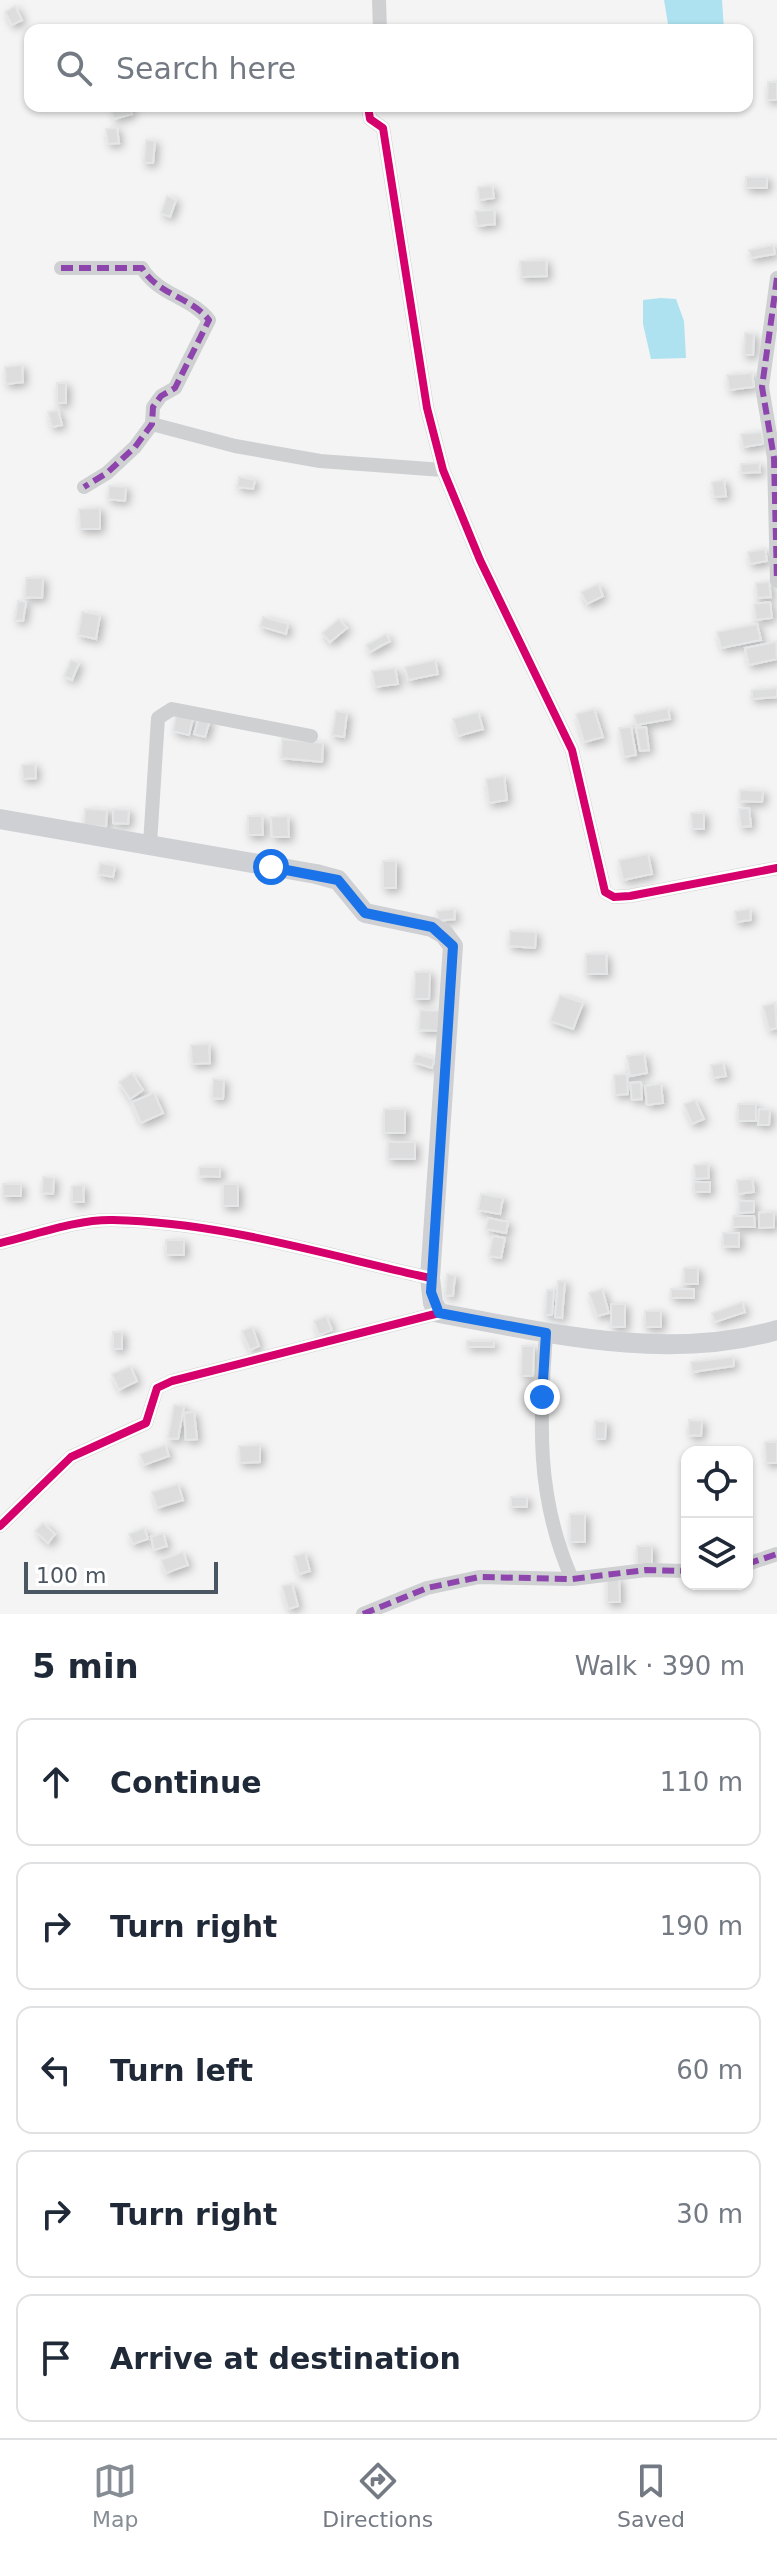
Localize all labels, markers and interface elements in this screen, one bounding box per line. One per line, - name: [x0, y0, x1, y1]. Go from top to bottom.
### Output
- search box: [24, 24, 753, 112]
- icon: search: [52, 46, 96, 90]
- text: Search here: [116, 51, 296, 86]
- route start: [253, 849, 289, 885]
- route end: [524, 1379, 560, 1415]
- map controls: [681, 1446, 753, 1590]
- button: locate: [681, 1446, 753, 1518]
- button: layers: [681, 1518, 753, 1590]
- scale bar: [24, 1558, 218, 1594]
- text: 100 m: [36, 1563, 106, 1588]
- text: 5 min: [32, 1646, 139, 1686]
- text: Walk · 390 m: [575, 1651, 745, 1681]
- icon: ahead: [34, 1760, 78, 1804]
- text: Continue: [110, 1765, 262, 1800]
- text: 110 m: [660, 1767, 743, 1797]
- icon: right: [34, 1904, 78, 1948]
- text: Turn right: [110, 1909, 277, 1944]
- text: 190 m: [660, 1911, 743, 1941]
- icon: left: [34, 2048, 78, 2092]
- text: Turn left: [110, 2053, 253, 2088]
- text: 60 m: [676, 2055, 743, 2085]
- icon: right: [34, 2192, 78, 2236]
- text: Turn right: [110, 2197, 277, 2232]
- text: 30 m: [676, 2199, 743, 2229]
- icon: arrive: [34, 2336, 78, 2380]
- text: Arrive at destination: [110, 2341, 461, 2376]
- tab: Map: [92, 2459, 138, 2532]
- tab: Directions: [322, 2459, 433, 2532]
- tab: Saved: [617, 2459, 685, 2532]

